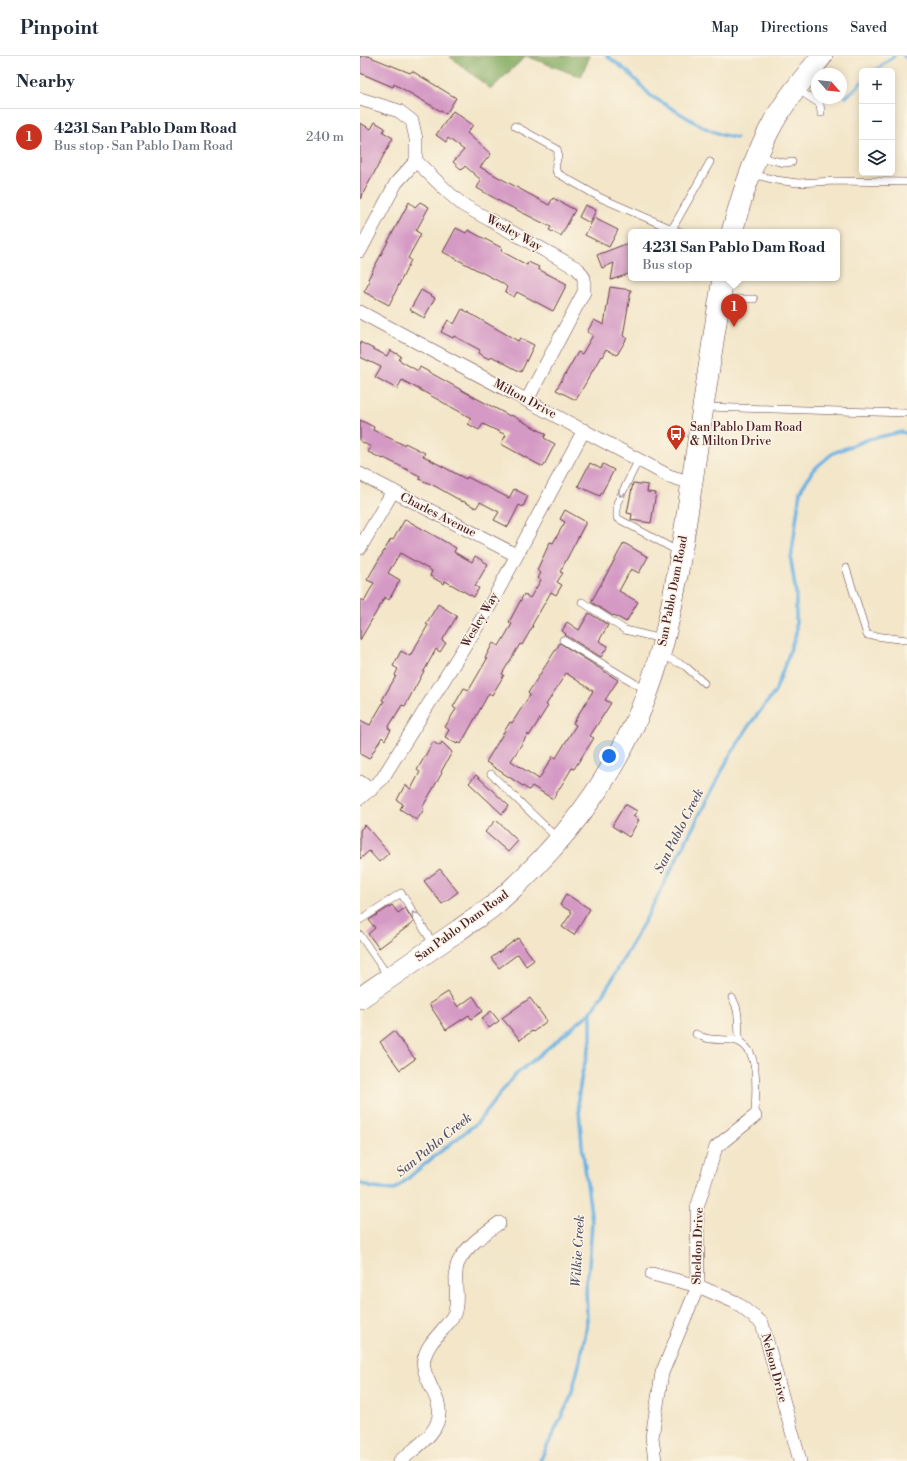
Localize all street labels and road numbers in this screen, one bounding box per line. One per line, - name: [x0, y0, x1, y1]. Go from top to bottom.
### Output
- street label: Wesley Way: [483, 211, 545, 254]
- street label: Milton Drive: [491, 376, 559, 422]
- street label: Charles Avenue: [397, 489, 479, 541]
- street label: San Pablo Dam Road: [655, 534, 691, 647]
- street label: Wesley Way: [458, 590, 502, 651]
- street label: San Pablo Dam Road: [412, 887, 512, 965]
- street label: Sheldon Drive: [689, 1207, 707, 1285]
- street label: Nelson Drive: [758, 1332, 790, 1404]

